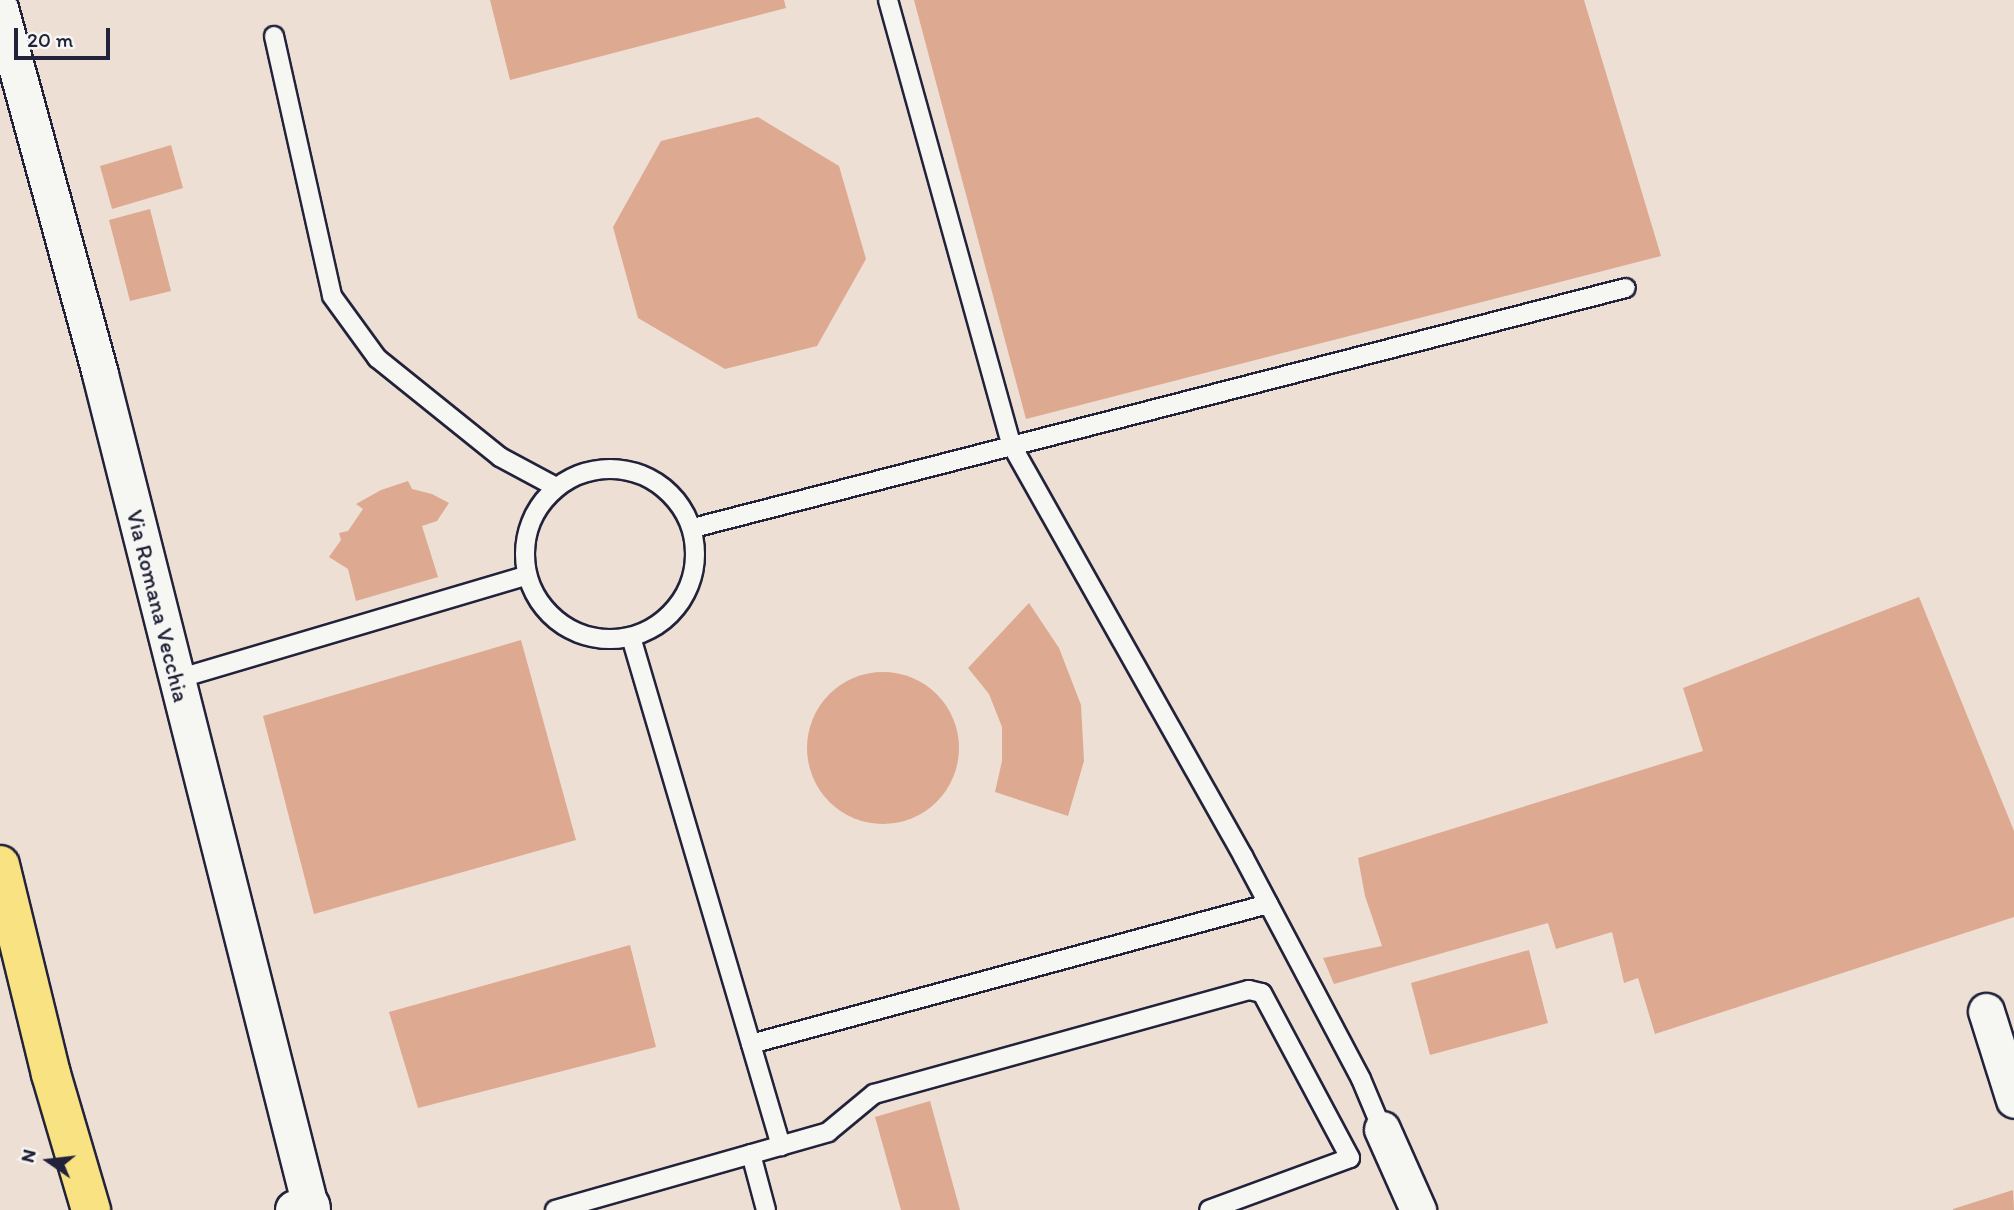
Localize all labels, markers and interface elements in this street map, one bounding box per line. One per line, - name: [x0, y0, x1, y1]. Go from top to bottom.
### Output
- scale bar: [18, 14, 114, 58]
- text: 20 m: [27, 27, 73, 52]
- street label: Via Romana Vecchia: [121, 507, 195, 705]
- north arrow: [14, 1126, 84, 1196]
- text: N: [15, 1147, 41, 1165]

